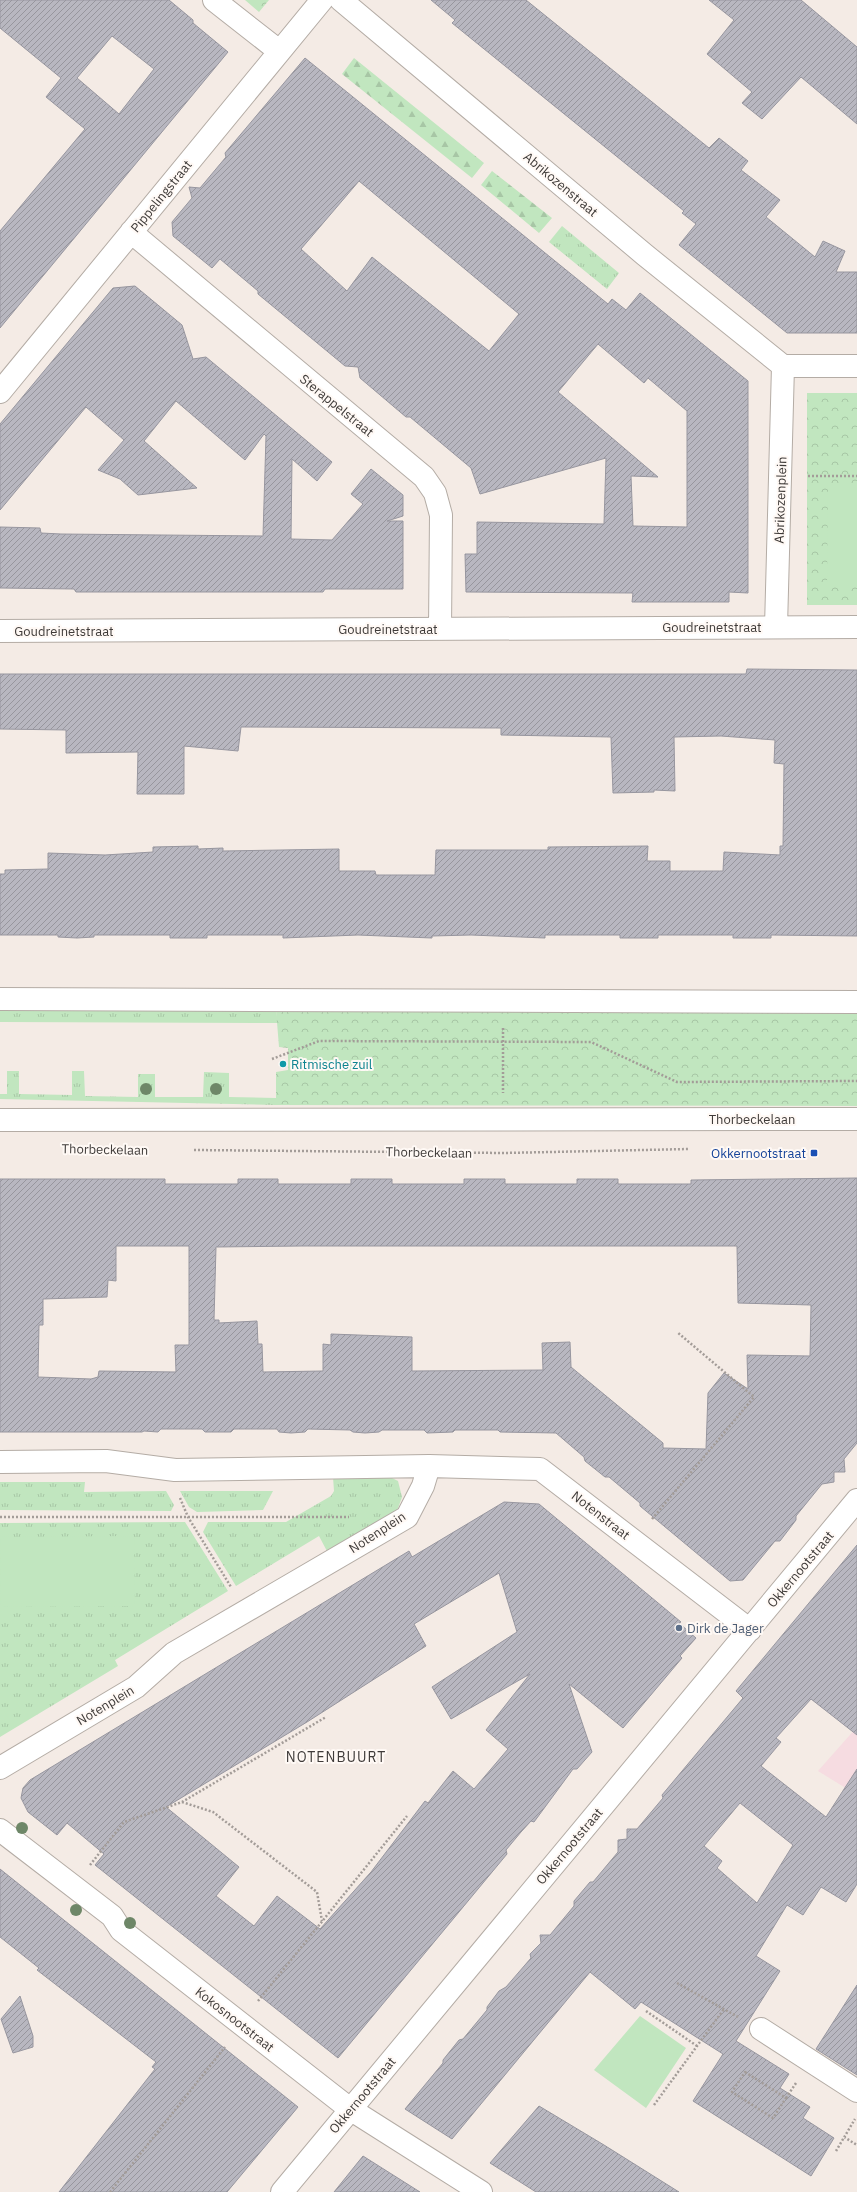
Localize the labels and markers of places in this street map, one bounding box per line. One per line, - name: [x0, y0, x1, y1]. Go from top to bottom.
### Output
- place label: Ritmische zuil: [291, 1056, 373, 1073]
- marker: Ritmische zuil: [278, 1059, 288, 1069]
- place label: Okkernootstraat: [711, 1145, 806, 1162]
- marker: Okkernootstraat: [809, 1148, 819, 1158]
- place label: Dirk de Jager: [687, 1620, 764, 1637]
- marker: Dirk de Jager: [674, 1623, 684, 1633]

